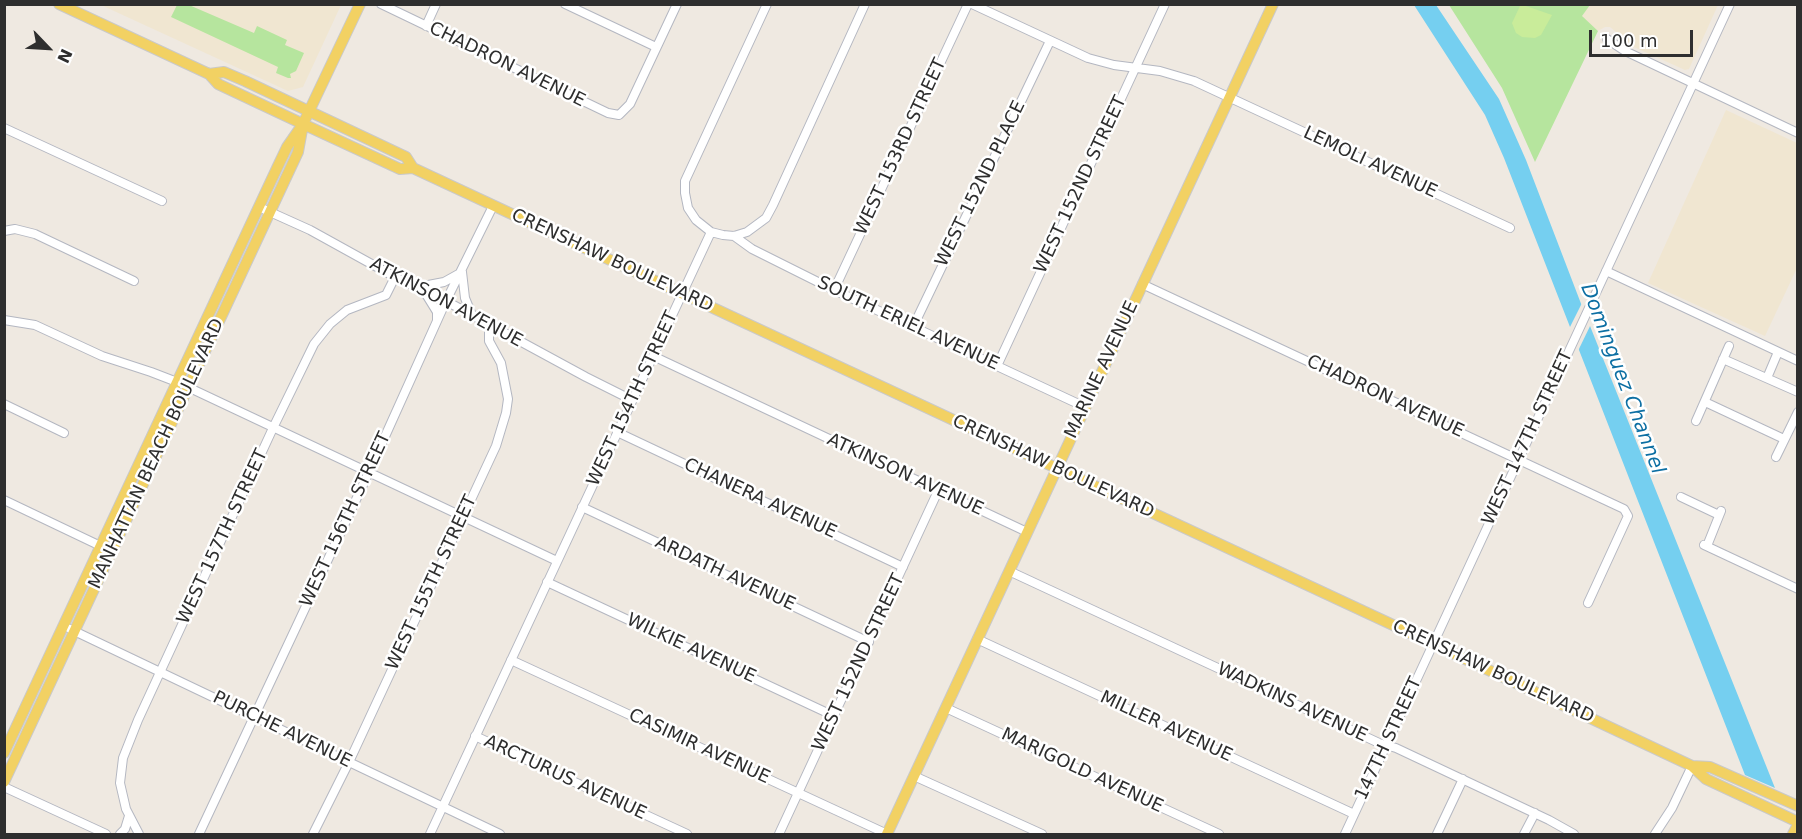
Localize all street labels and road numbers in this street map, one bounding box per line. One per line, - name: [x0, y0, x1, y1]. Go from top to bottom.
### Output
- street label: CHADRON AVENUE: [425, 18, 589, 112]
- street label: WEST 153RD STREET: [851, 55, 951, 239]
- street label: WEST 152ND STREET: [1030, 93, 1132, 277]
- street label: WEST 152ND PLACE: [931, 97, 1031, 271]
- street label: LEMOLI AVENUE: [1300, 123, 1440, 203]
- street label: CRENSHAW BOULEVARD: [508, 205, 716, 317]
- street label: ATKINSON AVENUE: [366, 254, 526, 352]
- street label: SOUTH ERIEL AVENUE: [814, 272, 1002, 376]
- street label: MARINE AVENUE: [1061, 298, 1143, 442]
- street label: WEST 154TH STREET: [583, 308, 683, 490]
- street label: MANHATTAN BEACH BOULEVARD: [85, 315, 229, 593]
- street label: WEST 147TH STREET: [1478, 347, 1578, 529]
- street label: CHADRON AVENUE: [1303, 351, 1467, 443]
- street label: CRENSHAW BOULEVARD: [949, 411, 1157, 523]
- street label: WEST 156TH STREET: [296, 429, 396, 611]
- street label: ATKINSON AVENUE: [823, 429, 987, 521]
- street label: WEST 157TH STREET: [173, 446, 273, 628]
- street label: CHANERA AVENUE: [680, 454, 840, 544]
- street label: WEST 155TH STREET: [382, 492, 482, 674]
- street label: ARDATH AVENUE: [651, 532, 799, 616]
- street label: WEST 152ND STREET: [808, 571, 910, 755]
- street label: WILKIE AVENUE: [623, 610, 759, 688]
- street label: CRENSHAW BOULEVARD: [1389, 616, 1597, 728]
- street label: WADKINS AVENUE: [1213, 659, 1371, 747]
- street label: 147TH STREET: [1351, 674, 1427, 804]
- street label: PURCHE AVENUE: [209, 687, 355, 773]
- street label: MILLER AVENUE: [1096, 687, 1236, 767]
- street label: CASIMIR AVENUE: [625, 705, 773, 789]
- street label: MARIGOLD AVENUE: [998, 724, 1166, 818]
- street label: ARCTURUS AVENUE: [481, 731, 649, 825]

